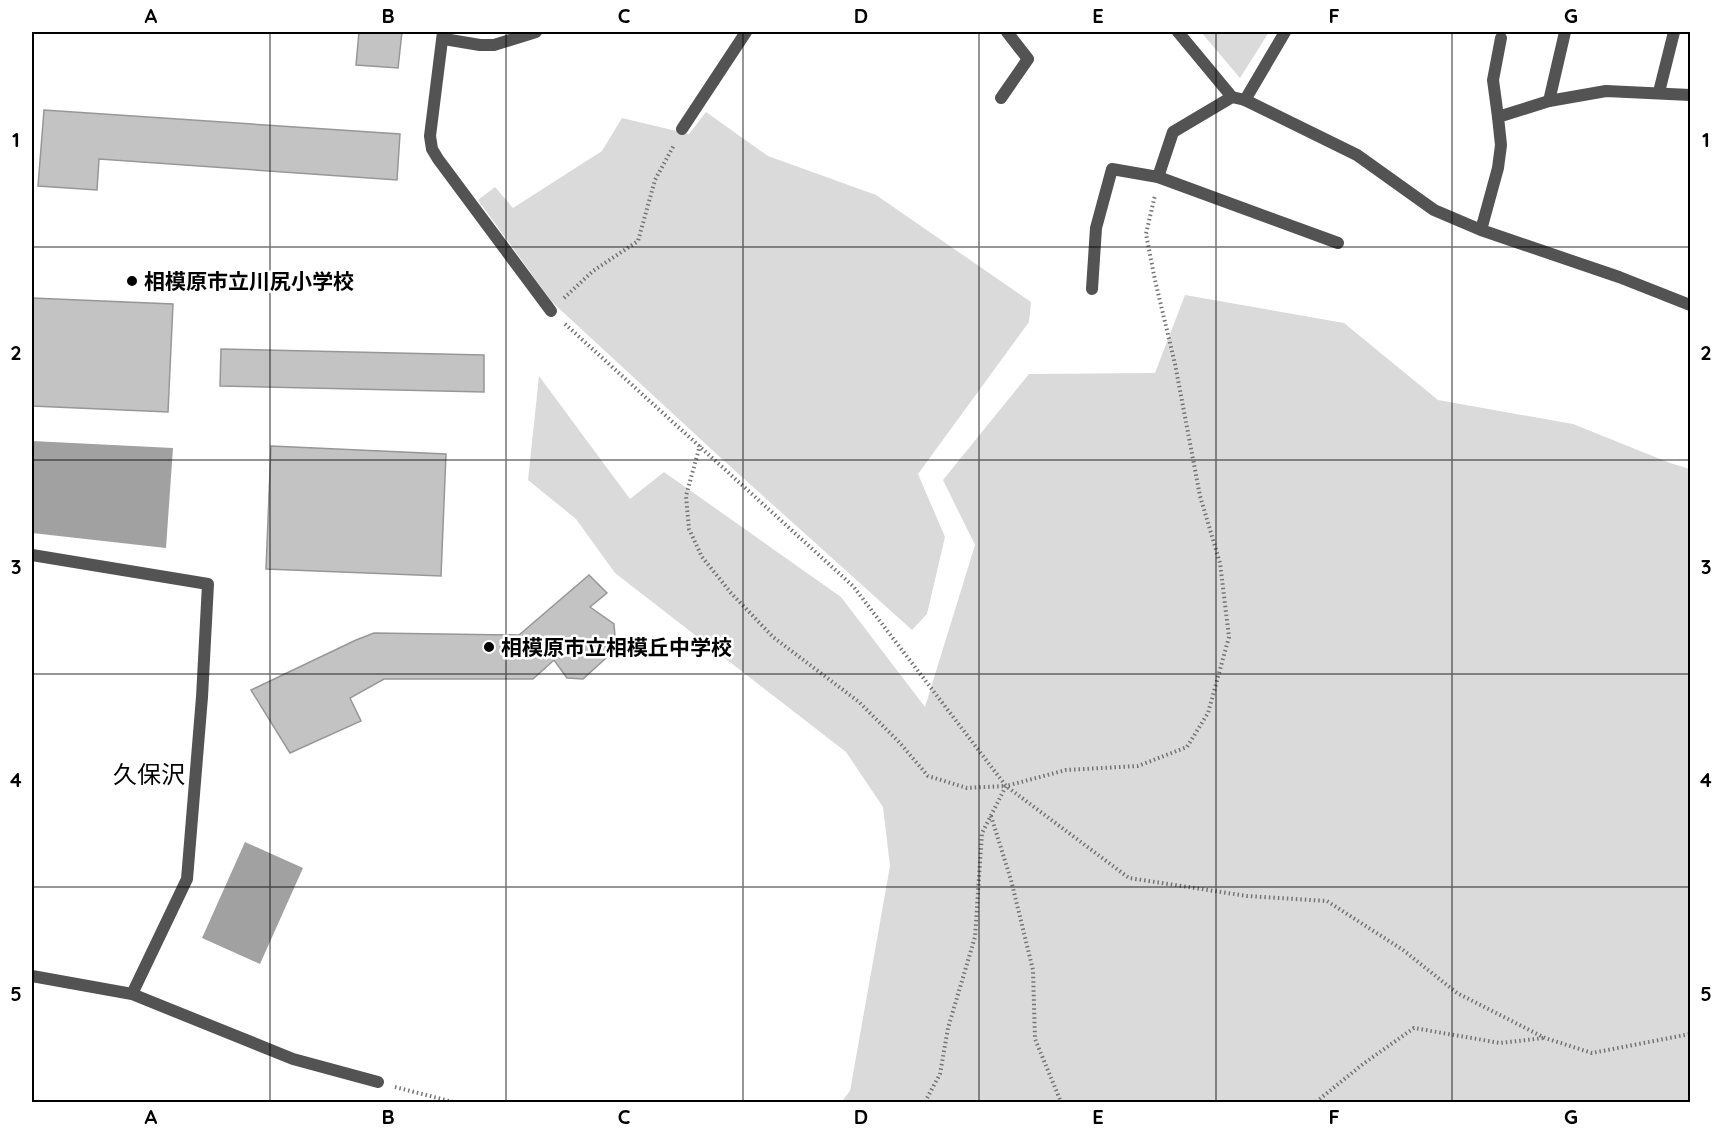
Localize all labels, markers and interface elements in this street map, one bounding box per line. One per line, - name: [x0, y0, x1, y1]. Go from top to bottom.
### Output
- text: A: [145, 3, 158, 28]
- text: B: [381, 3, 395, 28]
- text: C: [618, 3, 631, 28]
- text: D: [854, 3, 868, 28]
- text: E: [1092, 3, 1104, 28]
- text: F: [1328, 3, 1340, 28]
- text: G: [1564, 3, 1578, 28]
- text: 1: [12, 127, 20, 152]
- text: 1: [1702, 127, 1710, 152]
- place label: 相模原市立川尻小学校: [144, 268, 354, 294]
- marker: 相模原市立川尻小学校: [125, 274, 139, 288]
- text: 2: [10, 340, 22, 365]
- text: 2: [1700, 340, 1712, 365]
- text: 3: [11, 554, 21, 579]
- text: 3: [1701, 554, 1711, 579]
- place label: 相模原市立相模丘中学校: [501, 634, 732, 660]
- marker: 相模原市立相模丘中学校: [482, 640, 496, 654]
- district label: 久保沢: [113, 759, 185, 789]
- text: 4: [10, 767, 22, 792]
- text: 4: [1700, 767, 1712, 792]
- text: 5: [10, 981, 22, 1006]
- text: 5: [1700, 981, 1712, 1006]
- text: A: [145, 1104, 158, 1129]
- text: B: [381, 1104, 395, 1129]
- text: C: [618, 1104, 631, 1129]
- text: D: [854, 1104, 868, 1129]
- text: E: [1092, 1104, 1104, 1129]
- text: F: [1328, 1104, 1340, 1129]
- text: G: [1564, 1104, 1578, 1129]

